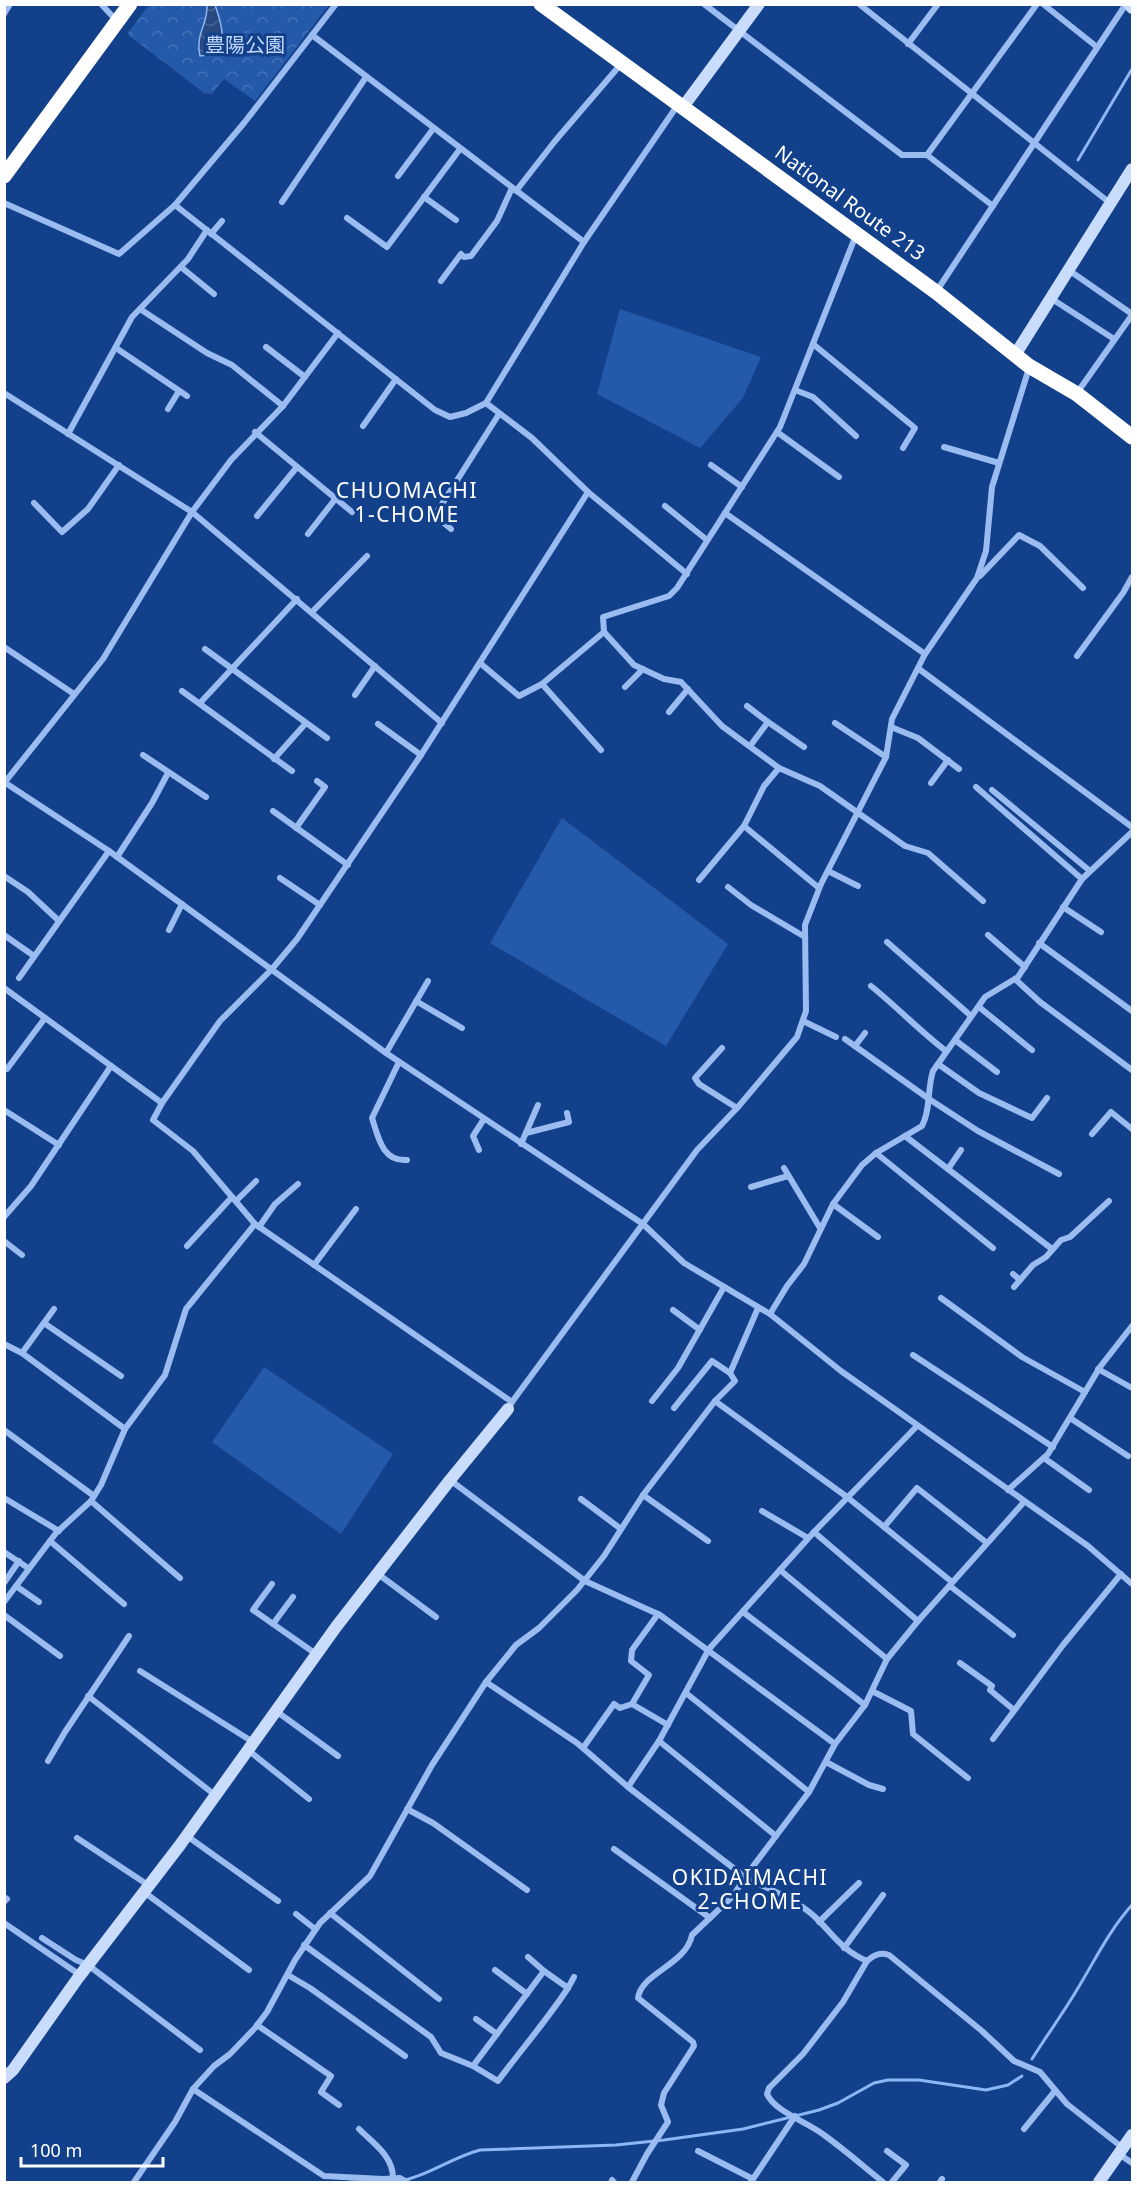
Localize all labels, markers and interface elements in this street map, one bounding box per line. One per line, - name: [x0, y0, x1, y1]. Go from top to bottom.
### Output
- park label: 豊陽公園: [205, 31, 285, 58]
- street label: National Route 213: [770, 139, 931, 266]
- district label: CHUOMACHI 1-CHOME: [336, 476, 478, 528]
- district label: OKIDAIMACHI 2-CHOME: [672, 1863, 828, 1915]
- scale bar: [21, 2130, 164, 2168]
- text: 100 m: [30, 2138, 82, 2162]

